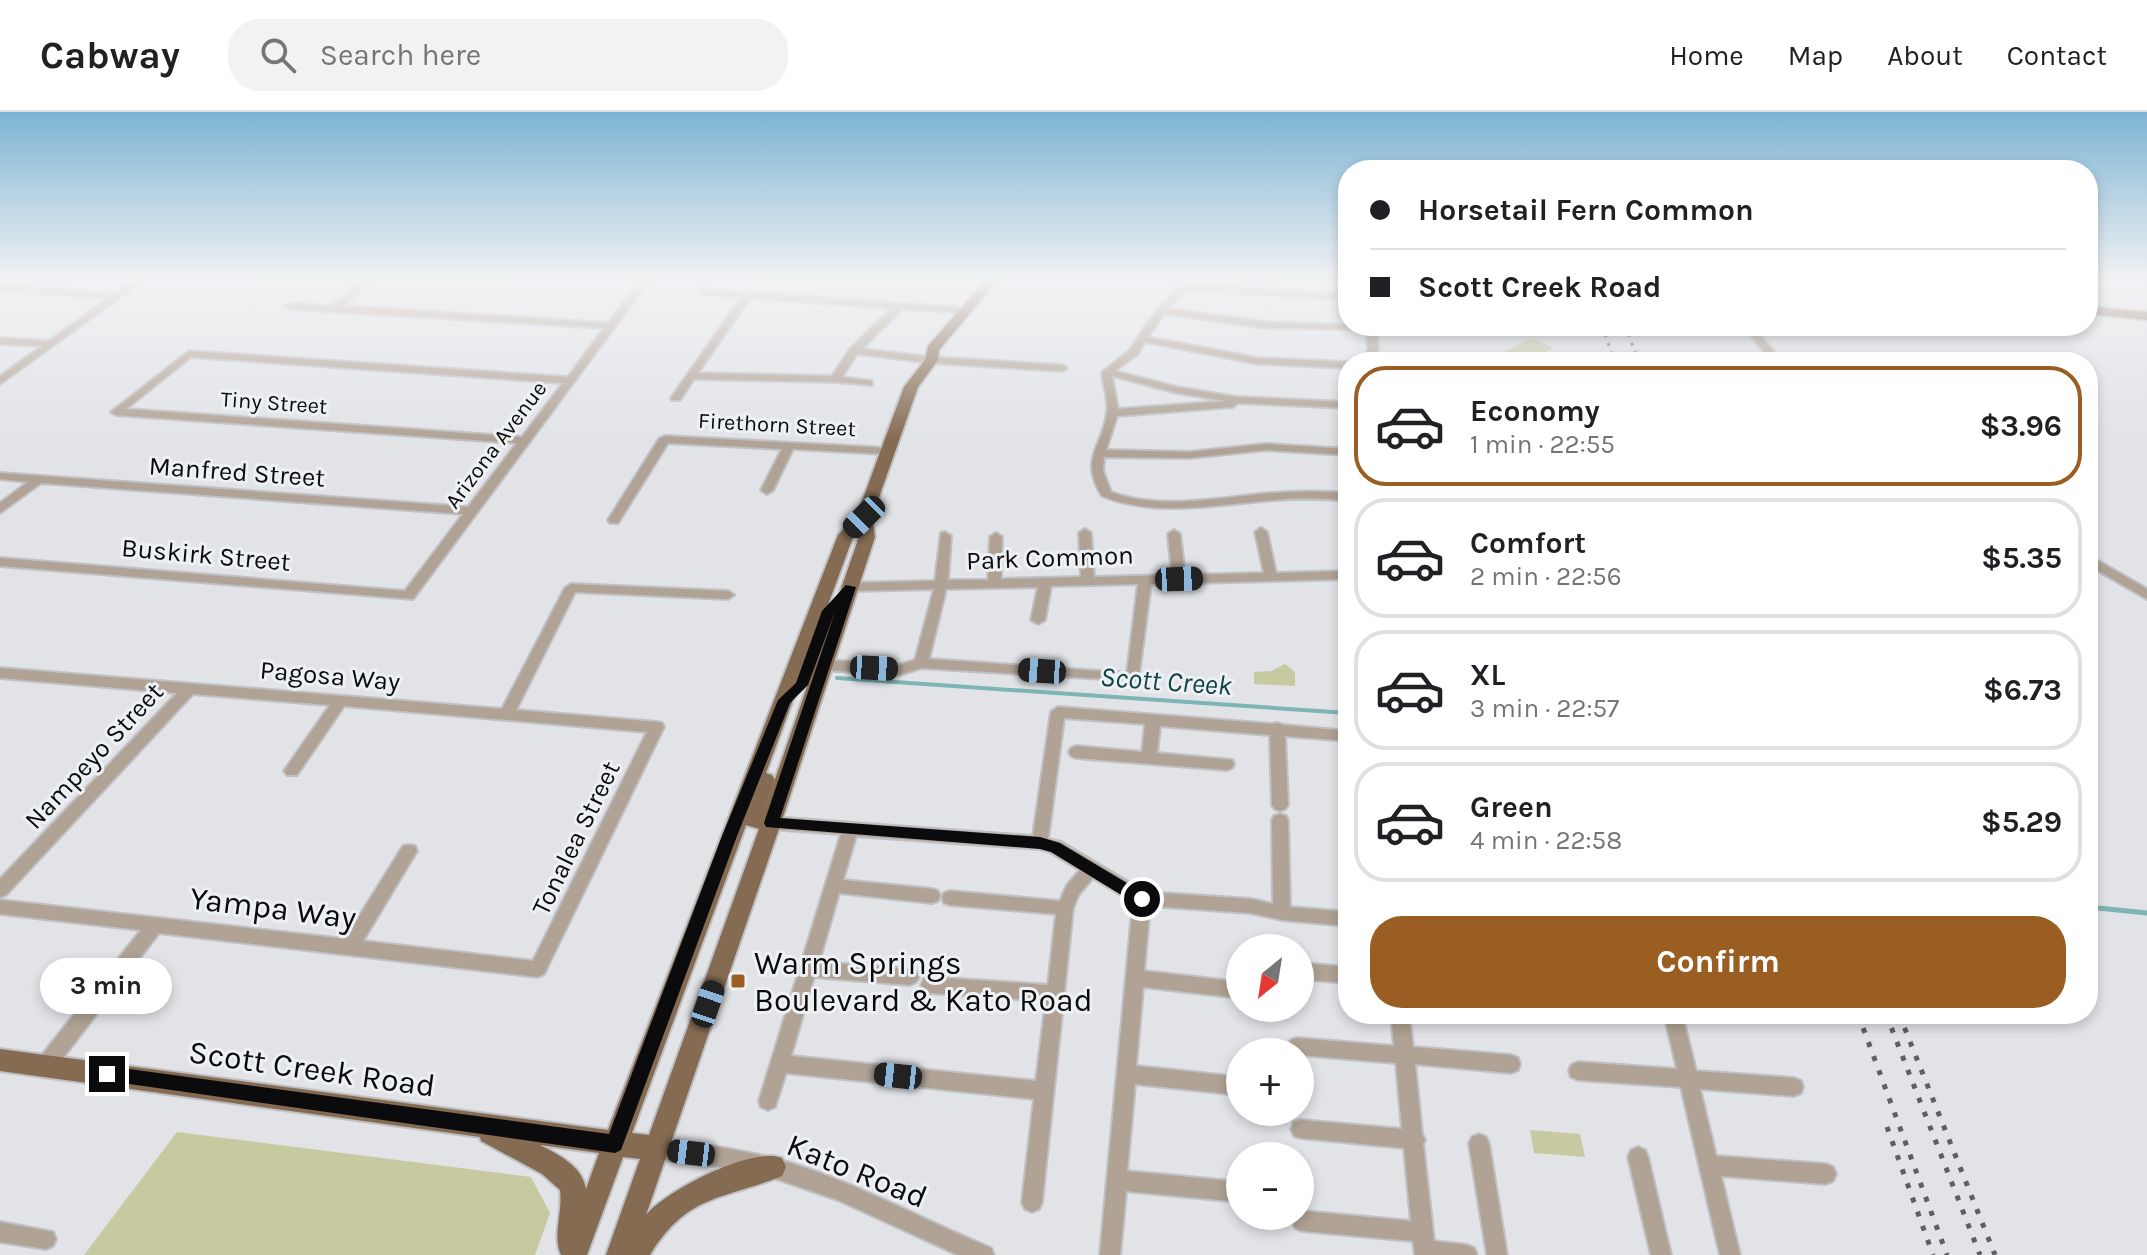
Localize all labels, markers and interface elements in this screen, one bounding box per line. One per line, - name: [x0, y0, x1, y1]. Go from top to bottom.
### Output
- search box: [228, 19, 788, 91]
- text: Cabway: [40, 33, 180, 78]
- icon: search: [256, 33, 300, 77]
- text: Search here: [320, 37, 481, 73]
- text: Home: [1669, 39, 1744, 72]
- text: Map: [1788, 39, 1843, 72]
- text: About: [1887, 39, 1963, 72]
- text: Contact: [2007, 39, 2107, 72]
- text: Horsetail Fern Common: [1418, 192, 1754, 228]
- text: Scott Creek Road: [1418, 269, 1661, 305]
- street label: Arizona Avenue: [440, 376, 552, 514]
- street label: Tiny Street: [220, 386, 328, 420]
- icon: car: [1374, 390, 1446, 462]
- text: Economy: [1470, 393, 1600, 429]
- street label: Firethorn Street: [698, 408, 856, 442]
- text: $3.96: [1980, 408, 2062, 444]
- text: 1 min · 22:55: [1470, 429, 1615, 460]
- street label: Manfred Street: [148, 450, 326, 494]
- car: [839, 492, 889, 542]
- icon: car: [1374, 522, 1446, 594]
- text: Comfort: [1470, 525, 1586, 561]
- street label: Buskirk Street: [120, 532, 292, 578]
- street label: Park Common: [966, 540, 1134, 576]
- text: $5.35: [1981, 540, 2062, 576]
- text: 2 min · 22:56: [1470, 561, 1622, 592]
- car: [1155, 566, 1203, 592]
- street label: Pagosa Way: [259, 654, 401, 698]
- icon: car: [1374, 654, 1446, 726]
- car: [849, 655, 899, 681]
- car: [1017, 657, 1067, 685]
- text: XL: [1470, 657, 1505, 693]
- water label: Scott Creek: [1099, 660, 1234, 702]
- text: $6.73: [1983, 672, 2062, 708]
- street label: Nampeyo Street: [18, 676, 170, 836]
- text: 3 min · 22:57: [1470, 693, 1619, 724]
- street label: Tonalea Street: [525, 756, 627, 920]
- icon: car: [1374, 786, 1446, 858]
- text: Green: [1470, 789, 1553, 825]
- text: $5.29: [1981, 804, 2062, 840]
- text: 4 min · 22:58: [1470, 825, 1622, 856]
- street label: Yampa Way: [188, 879, 358, 937]
- route start: [1124, 881, 1160, 917]
- button: Confirm: [1370, 916, 2066, 1008]
- north arrow: [1226, 934, 1314, 1022]
- map controls: [1226, 934, 1314, 1230]
- place label: Warm Springs Boulevard & Kato Road: [754, 945, 1093, 1019]
- callout: 3 min: [41, 958, 173, 1014]
- text: 3 min: [70, 970, 142, 1001]
- marker: Warm Springs Boulevard & Kato Road: [729, 972, 747, 990]
- car: [689, 977, 727, 1031]
- street label: Scott Creek Road: [186, 1033, 438, 1105]
- button: +: [1226, 1038, 1314, 1126]
- route end: [89, 1056, 125, 1092]
- car: [873, 1062, 923, 1090]
- street label: Kato Road: [782, 1126, 932, 1216]
- car: [666, 1138, 716, 1168]
- button: −: [1226, 1142, 1314, 1230]

